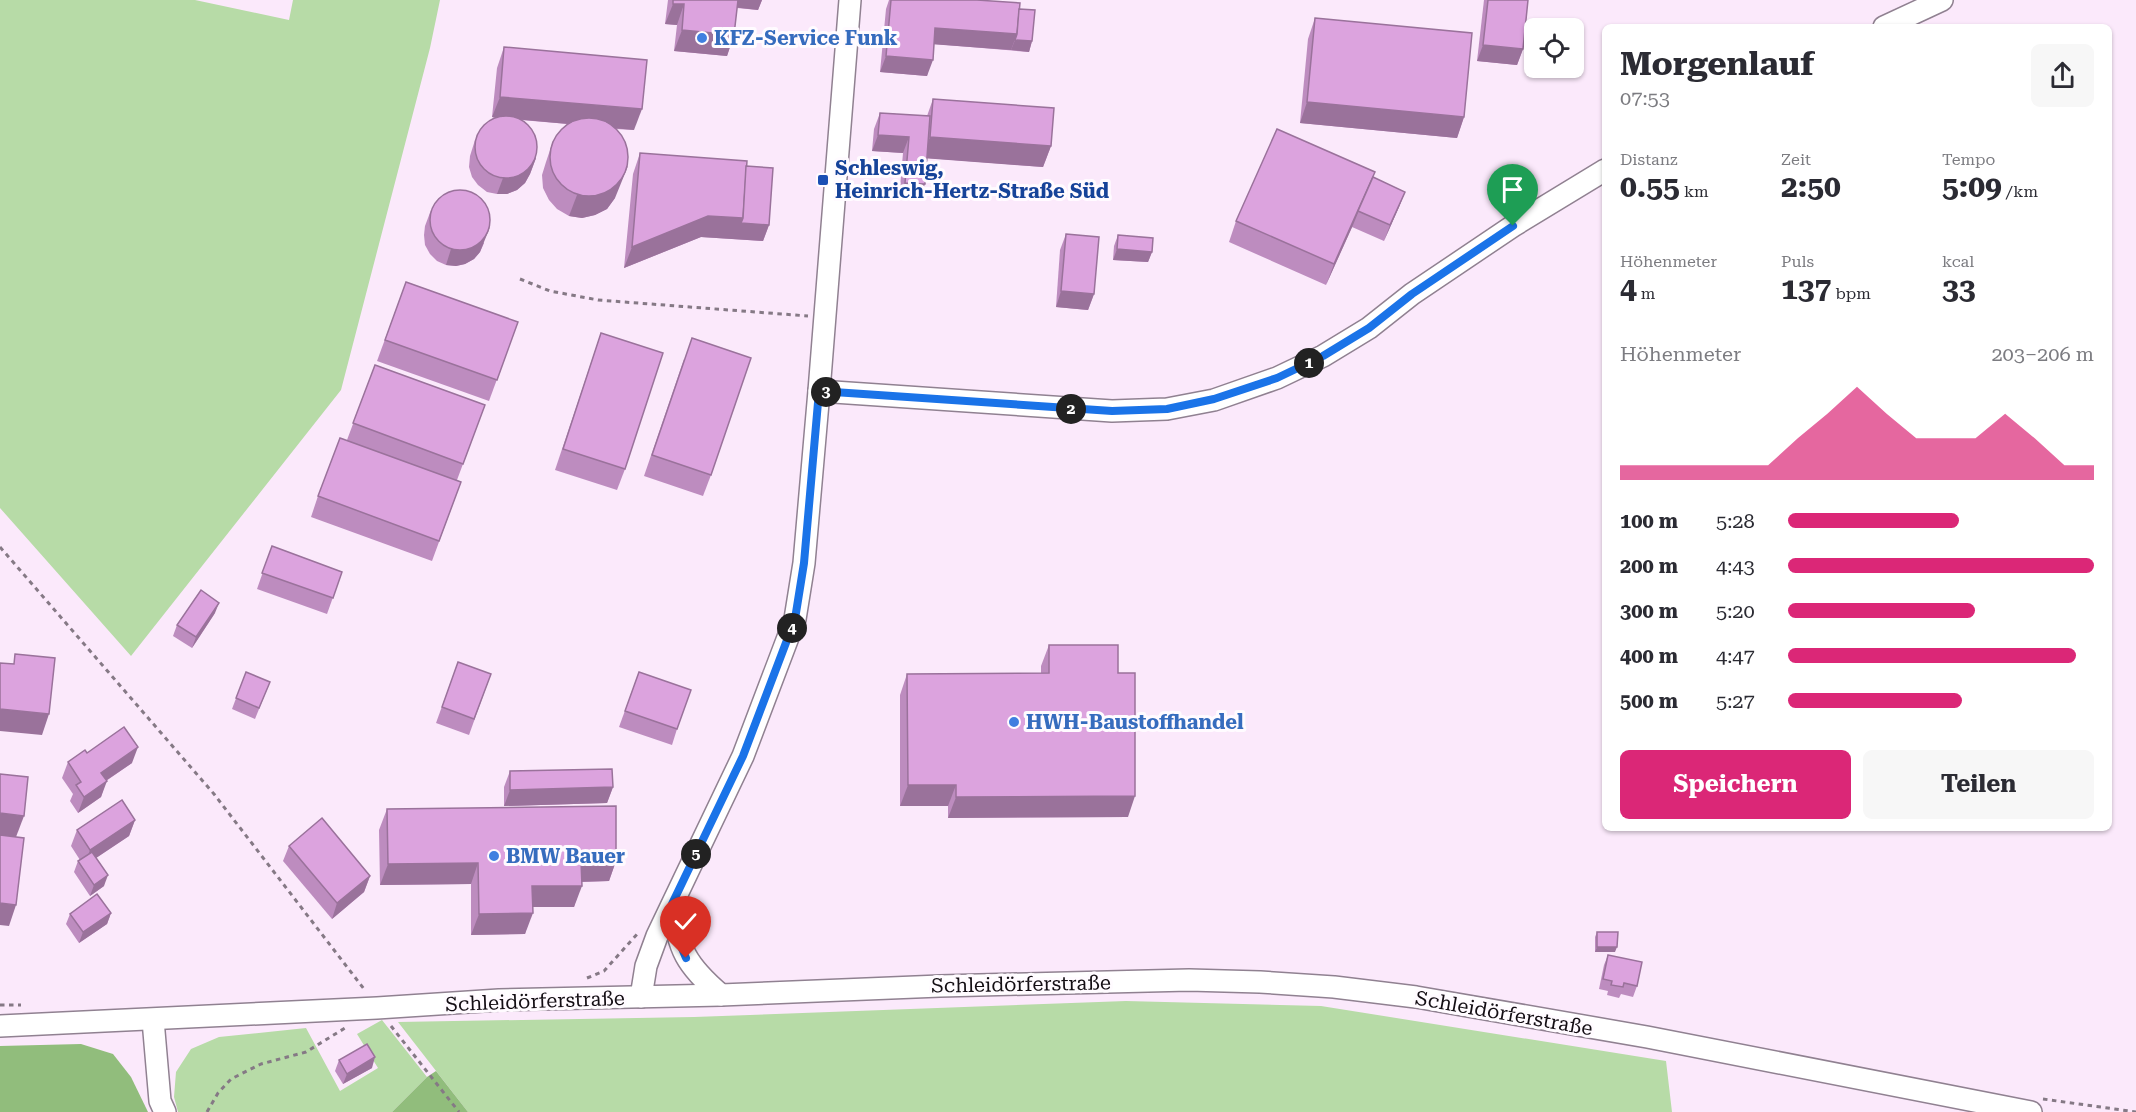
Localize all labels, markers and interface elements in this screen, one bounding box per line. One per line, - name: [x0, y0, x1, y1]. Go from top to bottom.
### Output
- map controls: [1524, 18, 1584, 78]
- button: locate: [1524, 18, 1584, 78]
- place label: KFZ-Service Funk: [714, 26, 898, 50]
- marker: KFZ-Service Funk: [695, 31, 709, 45]
- text: Morgenlauf: [1620, 44, 1814, 83]
- button: share: [2031, 44, 2094, 107]
- text: 07:53: [1620, 86, 1670, 110]
- text: Distanz: [1620, 150, 1678, 169]
- text: Zeit: [1781, 150, 1811, 169]
- text: Tempo: [1942, 150, 1995, 169]
- place label: Schleswig, Heinrich-Hertz-Straße Süd: [835, 156, 1110, 203]
- pin: [1487, 164, 1538, 226]
- text: 0.55: [1620, 169, 1680, 204]
- text: 2:50: [1781, 169, 1841, 204]
- text: 5:09: [1942, 169, 2002, 204]
- marker: Schleswig, Heinrich-Hertz-Straße Süd: [816, 173, 830, 187]
- icon: arrive: [1496, 173, 1529, 206]
- text: km: [1680, 182, 1709, 201]
- text: /km: [2002, 182, 2038, 201]
- text: Höhenmeter: [1620, 252, 1717, 271]
- text: Puls: [1781, 252, 1814, 271]
- text: kcal: [1942, 252, 1974, 271]
- text: 4: [1620, 271, 1637, 306]
- text: 137: [1781, 271, 1831, 306]
- text: 33: [1942, 271, 1976, 306]
- text: m: [1637, 284, 1655, 303]
- text: bpm: [1831, 284, 1871, 303]
- text: Höhenmeter: [1620, 342, 1741, 366]
- text: 203–206 m: [1991, 342, 2094, 366]
- pin: 1: [1294, 348, 1324, 378]
- text: 1: [1305, 353, 1313, 372]
- pin: 3: [811, 377, 841, 407]
- text: 3: [822, 382, 830, 401]
- pin: 2: [1056, 394, 1086, 424]
- text: 2: [1067, 399, 1075, 418]
- text: 100 m: [1620, 509, 1678, 533]
- text: 5:28: [1716, 509, 1755, 533]
- text: 200 m: [1620, 554, 1678, 578]
- text: 4:43: [1716, 554, 1755, 578]
- text: 300 m: [1620, 599, 1678, 623]
- text: 5:20: [1716, 599, 1755, 623]
- pin: 4: [777, 613, 807, 643]
- text: 4: [788, 618, 796, 637]
- text: 400 m: [1620, 644, 1678, 668]
- text: 4:47: [1716, 644, 1755, 668]
- text: 500 m: [1620, 689, 1678, 713]
- text: 5:27: [1716, 689, 1755, 713]
- place label: HWH-Baustoffhandel: [1026, 710, 1244, 734]
- marker: HWH-Baustoffhandel: [1007, 715, 1021, 729]
- button: Speichern: [1620, 750, 1851, 819]
- button: Teilen: [1863, 750, 2094, 819]
- pin: 5: [681, 839, 711, 869]
- place label: BMW Bauer: [506, 844, 625, 868]
- text: 5: [692, 844, 700, 863]
- marker: BMW Bauer: [487, 849, 501, 863]
- pin: [660, 896, 711, 958]
- icon: check: [669, 905, 702, 938]
- street label: Schleidörferstraße: [931, 970, 1111, 998]
- street label: Schleidörferstraße: [445, 986, 625, 1016]
- street label: Schleidörferstraße: [1413, 986, 1595, 1040]

